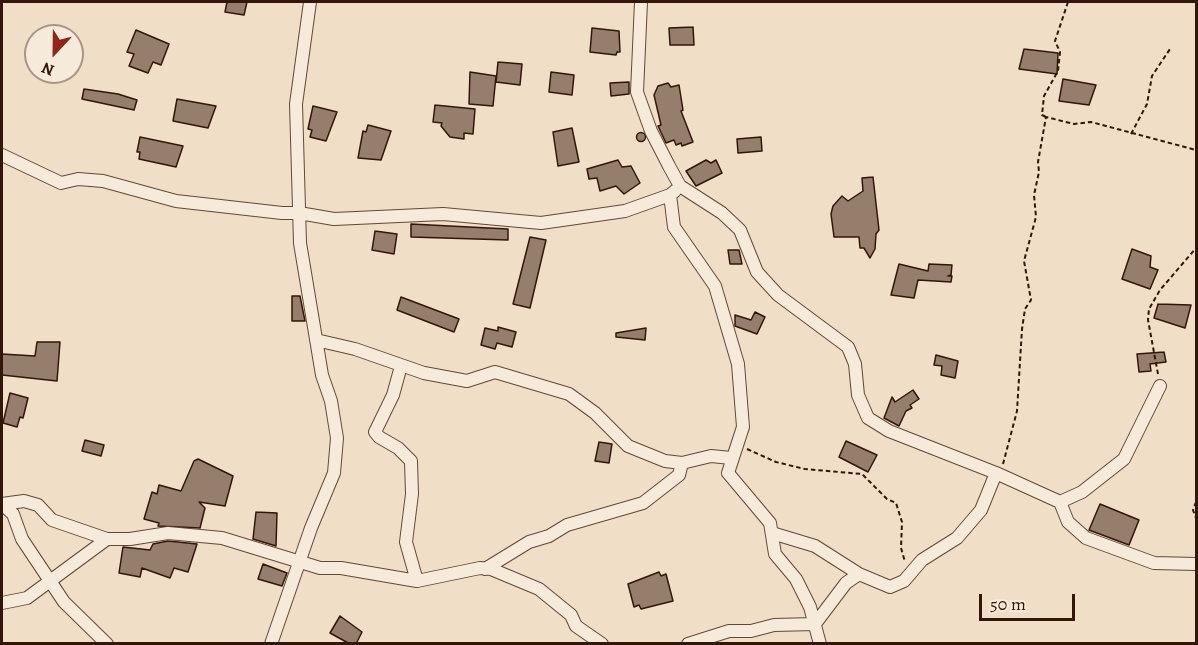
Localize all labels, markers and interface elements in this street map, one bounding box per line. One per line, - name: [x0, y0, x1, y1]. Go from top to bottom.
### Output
- north arrow: [24, 24, 84, 84]
- text: N: [38, 56, 58, 81]
- scale bar: [982, 582, 1078, 620]
- text: 50 m: [990, 592, 1026, 616]

